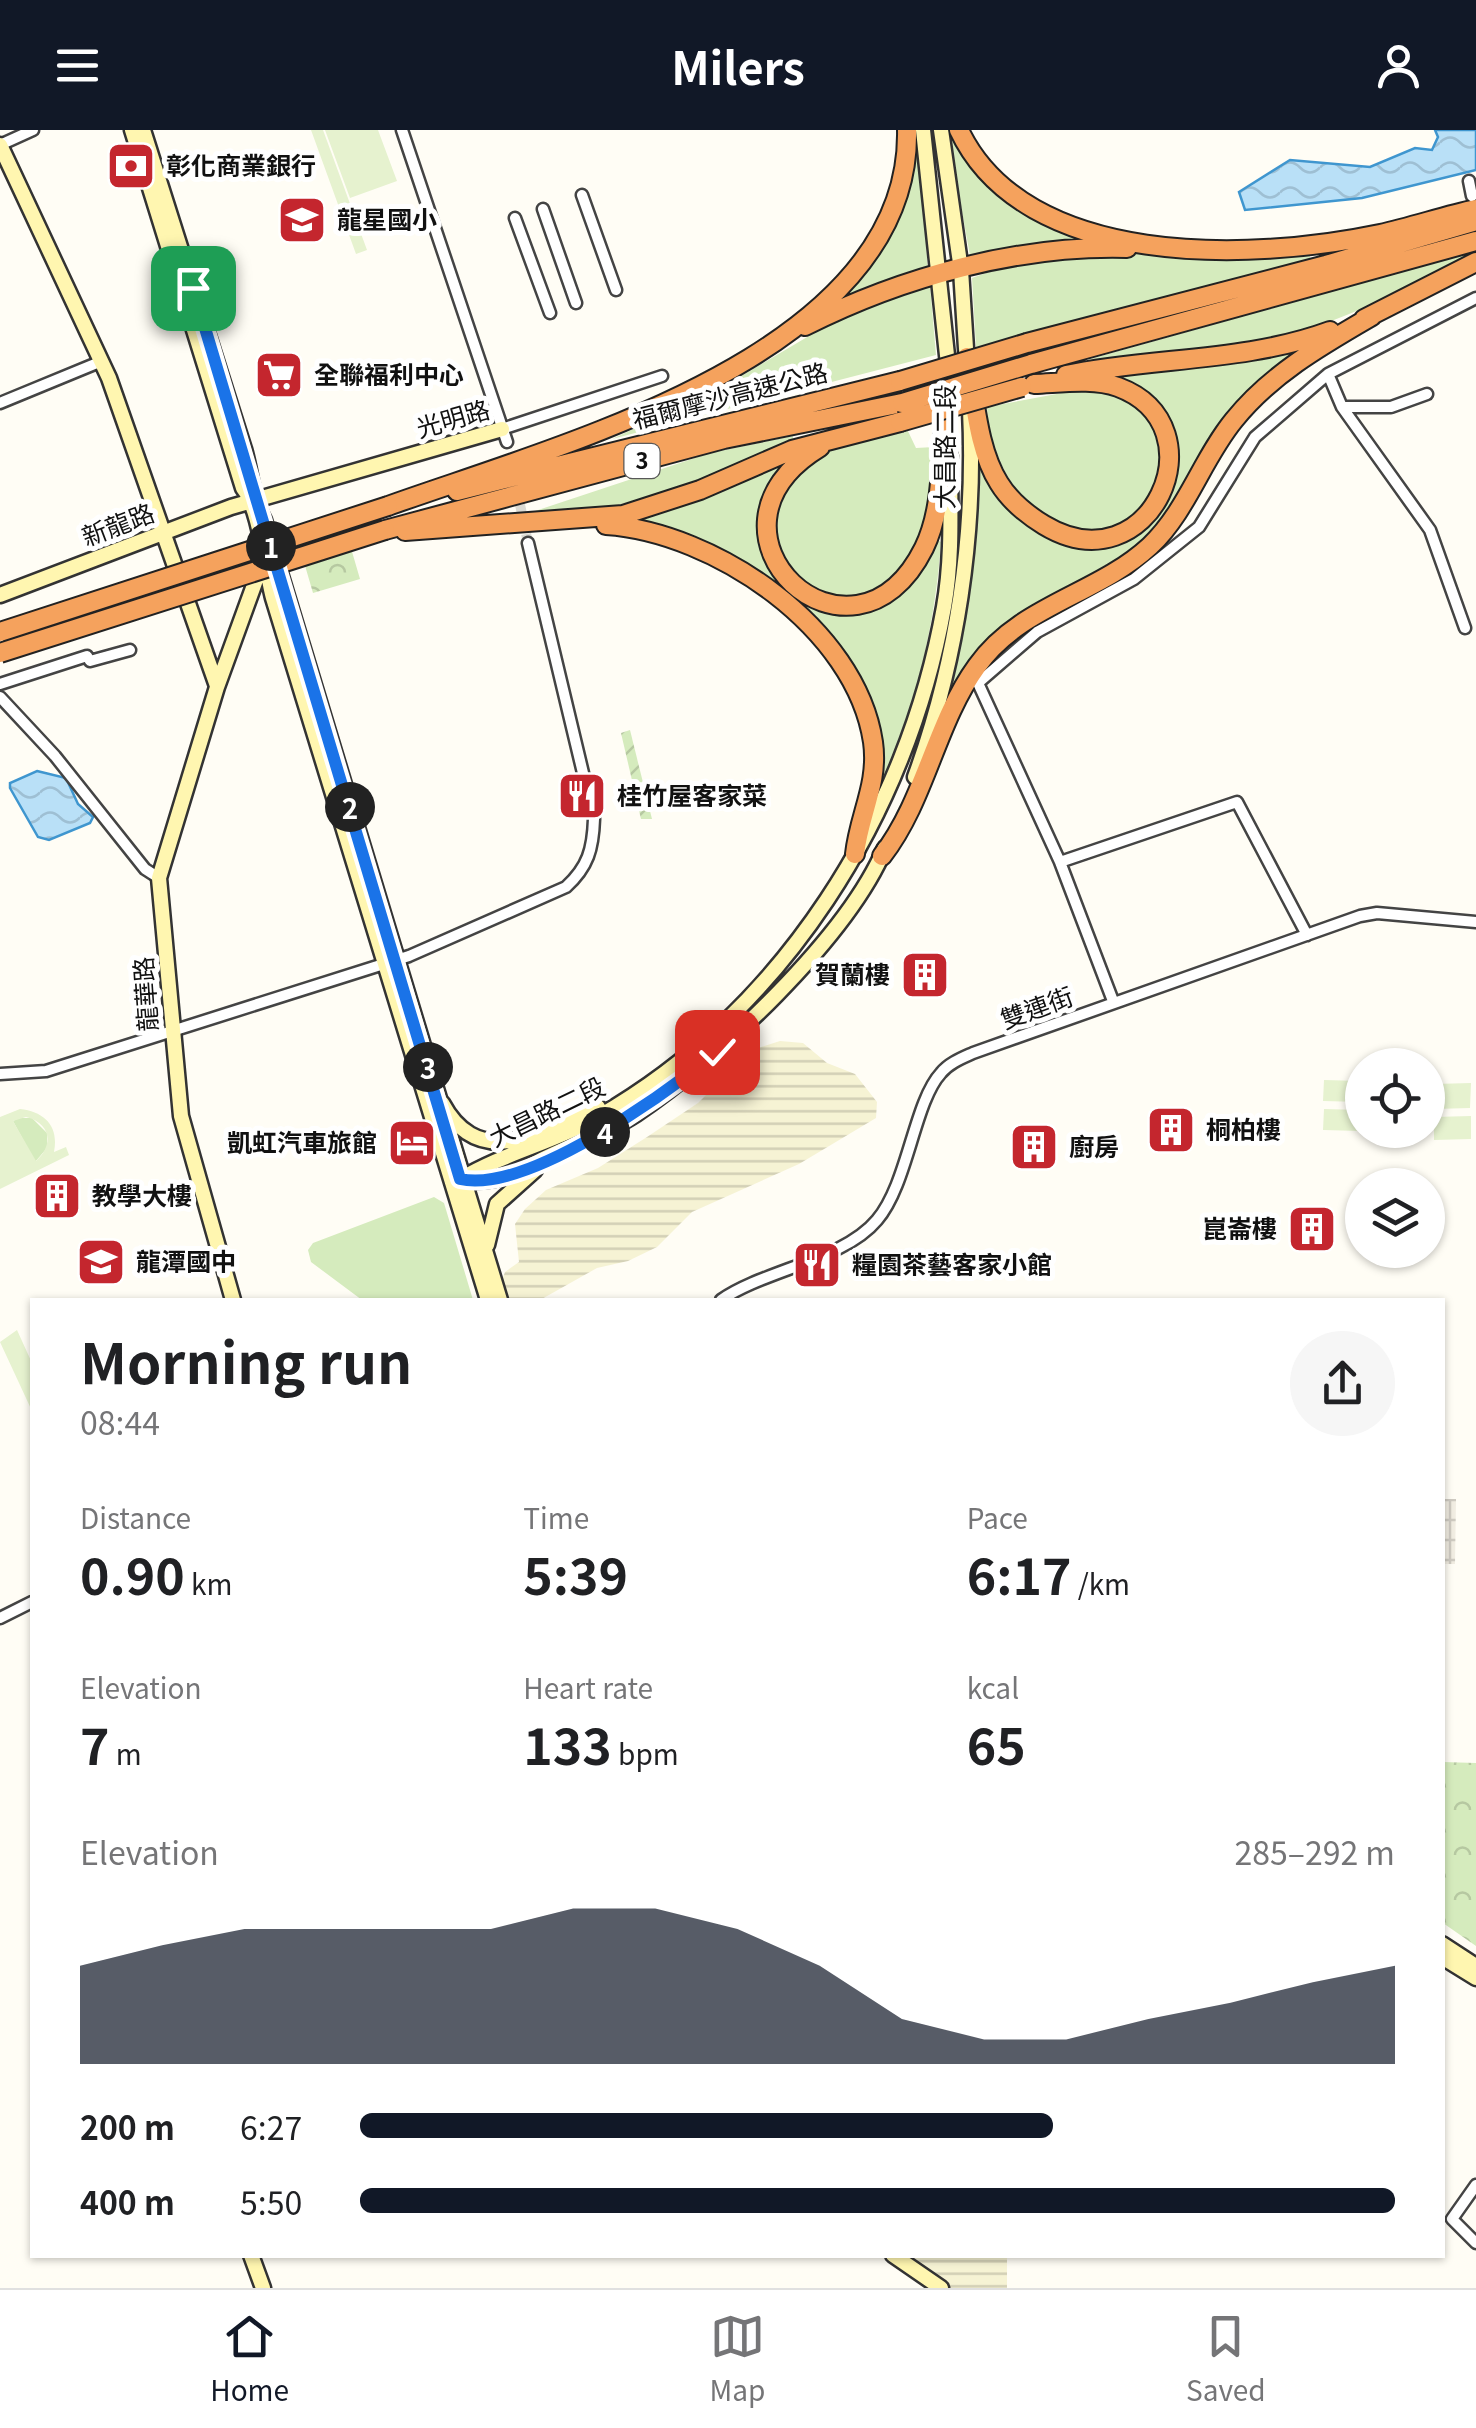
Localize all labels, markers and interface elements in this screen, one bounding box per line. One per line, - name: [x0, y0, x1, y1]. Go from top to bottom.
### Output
- text: Milers: [671, 33, 805, 98]
- icon: menu: [50, 38, 105, 93]
- icon: person: [1371, 38, 1426, 93]
- bank icon: 彰化商業銀行: [105, 140, 157, 192]
- place label: 彰化商業銀行: [166, 146, 316, 182]
- school or university icon: 龍星國小: [276, 194, 328, 246]
- place label: 龍星國小: [337, 200, 437, 236]
- pin: [151, 246, 236, 331]
- icon: arrive: [166, 261, 221, 316]
- supermarket icon: 全聯福利中心: [253, 349, 305, 401]
- street label: 福爾摩沙高速公路: [628, 352, 831, 436]
- place label: 全聯福利中心: [314, 355, 464, 391]
- street label: 大昌路二段: [925, 384, 961, 510]
- street label: 光明路: [411, 389, 493, 445]
- road number: 3: [624, 444, 660, 478]
- street label: 新龍路: [76, 493, 159, 553]
- pin: 1: [246, 521, 296, 571]
- text: 1: [263, 526, 279, 566]
- restaurant icon: 桂竹屋客家菜: [556, 770, 608, 822]
- place label: 桂竹屋客家菜: [617, 776, 767, 812]
- pin: 2: [325, 782, 375, 832]
- text: 2: [342, 787, 358, 827]
- building icon: 賀蘭樓: [899, 949, 951, 1001]
- street label: 龍華路: [123, 955, 165, 1033]
- place label: 賀蘭樓: [815, 955, 890, 991]
- street label: 雙連街: [995, 976, 1078, 1036]
- pin: [675, 1010, 760, 1095]
- icon: check: [690, 1025, 745, 1080]
- pin: 3: [403, 1042, 453, 1092]
- text: 3: [420, 1047, 436, 1087]
- map controls: [1345, 1048, 1445, 1268]
- button: locate: [1345, 1048, 1445, 1148]
- street label: 大昌路二段: [482, 1067, 610, 1154]
- building icon: 桐柏樓: [1145, 1104, 1197, 1156]
- pin: 4: [580, 1107, 630, 1157]
- place label: 桐柏樓: [1206, 1110, 1281, 1146]
- text: 4: [597, 1112, 613, 1152]
- hotel icon: 凱虹汽車旅館: [386, 1117, 438, 1169]
- building icon: 廚房: [1008, 1121, 1060, 1173]
- place label: 凱虹汽車旅館: [227, 1123, 377, 1159]
- place label: 廚房: [1069, 1127, 1119, 1163]
- button: layers: [1345, 1168, 1445, 1268]
- building icon: 教學大樓: [31, 1170, 83, 1222]
- place label: 教學大樓: [92, 1176, 192, 1212]
- building icon: 崑崙樓: [1286, 1203, 1338, 1255]
- place label: 崑崙樓: [1202, 1209, 1277, 1245]
- school or university icon: 龍潭國中: [75, 1236, 127, 1288]
- restaurant icon: 糧園茶藝客家小館: [791, 1239, 843, 1291]
- place label: 龍潭國中: [136, 1242, 236, 1278]
- place label: 糧園茶藝客家小館: [852, 1245, 1052, 1281]
- text: Morning run: [80, 1320, 412, 1400]
- button: share: [1290, 1331, 1395, 1436]
- text: 08:44: [80, 1398, 160, 1444]
- text: Distance: [80, 1497, 191, 1537]
- text: Time: [523, 1497, 589, 1537]
- text: Pace: [967, 1497, 1028, 1537]
- text: 0.90: [80, 1537, 185, 1609]
- text: 5:39: [523, 1537, 628, 1609]
- text: 6:17: [967, 1537, 1071, 1609]
- text: km: [185, 1563, 232, 1603]
- text: /km: [1071, 1563, 1130, 1603]
- text: Elevation: [80, 1667, 202, 1707]
- text: Heart rate: [523, 1667, 653, 1707]
- text: kcal: [967, 1667, 1019, 1707]
- text: 7: [80, 1707, 110, 1779]
- text: 133: [523, 1707, 612, 1779]
- text: 65: [967, 1707, 1026, 1779]
- text: m: [110, 1733, 142, 1773]
- text: bpm: [612, 1733, 679, 1773]
- text: Elevation: [80, 1828, 219, 1874]
- text: 285–292 m: [1234, 1828, 1395, 1874]
- text: 200 m: [80, 2103, 175, 2149]
- text: 6:27: [240, 2103, 302, 2149]
- text: 400 m: [80, 2178, 175, 2224]
- text: 5:50: [240, 2178, 302, 2224]
- tab: Home: [210, 2309, 289, 2409]
- tab: Map: [710, 2309, 765, 2409]
- tab: Saved: [1186, 2309, 1266, 2409]

